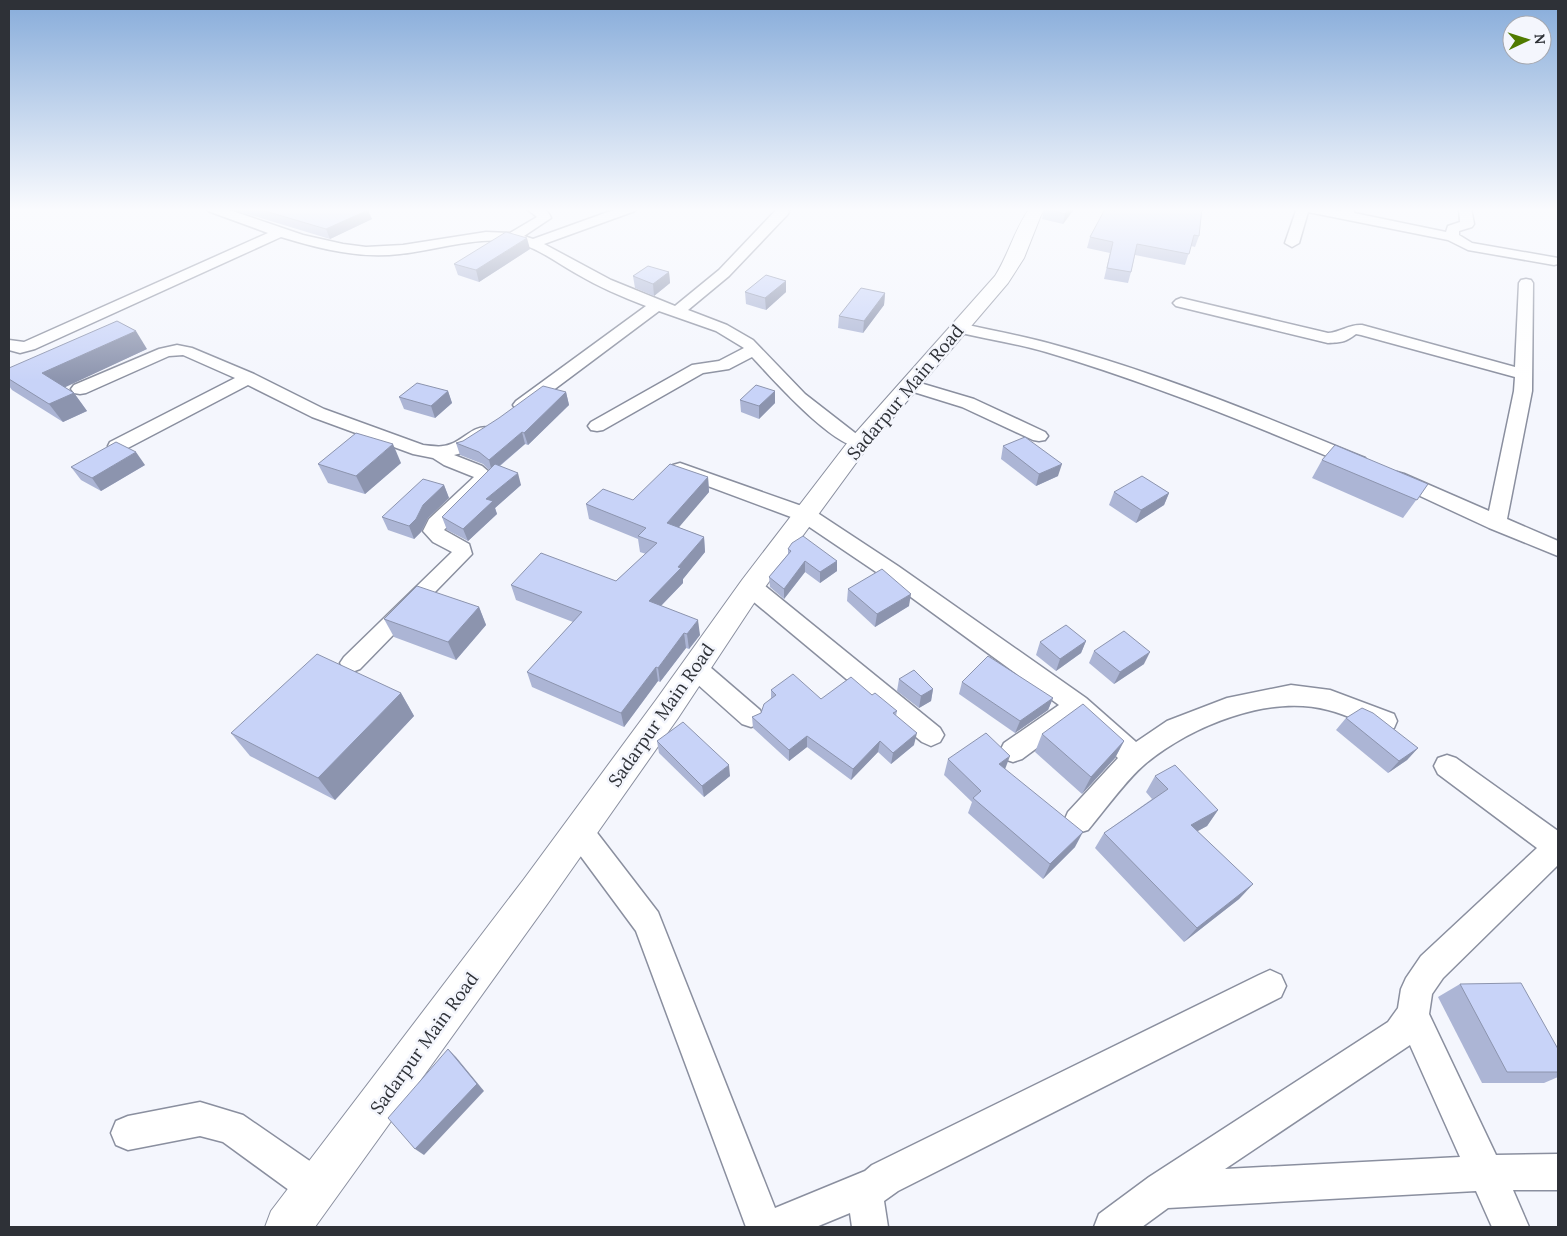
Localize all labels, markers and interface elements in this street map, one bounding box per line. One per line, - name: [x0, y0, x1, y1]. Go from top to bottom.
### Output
- north arrow: [1502, 15, 1552, 65]
- text: N: [1531, 33, 1549, 45]
- street label: Sadarpur Main Road: [842, 319, 968, 464]
- street label: Sadarpur Main Road: [603, 639, 719, 791]
- street label: Sadarpur Main Road: [365, 967, 483, 1118]

